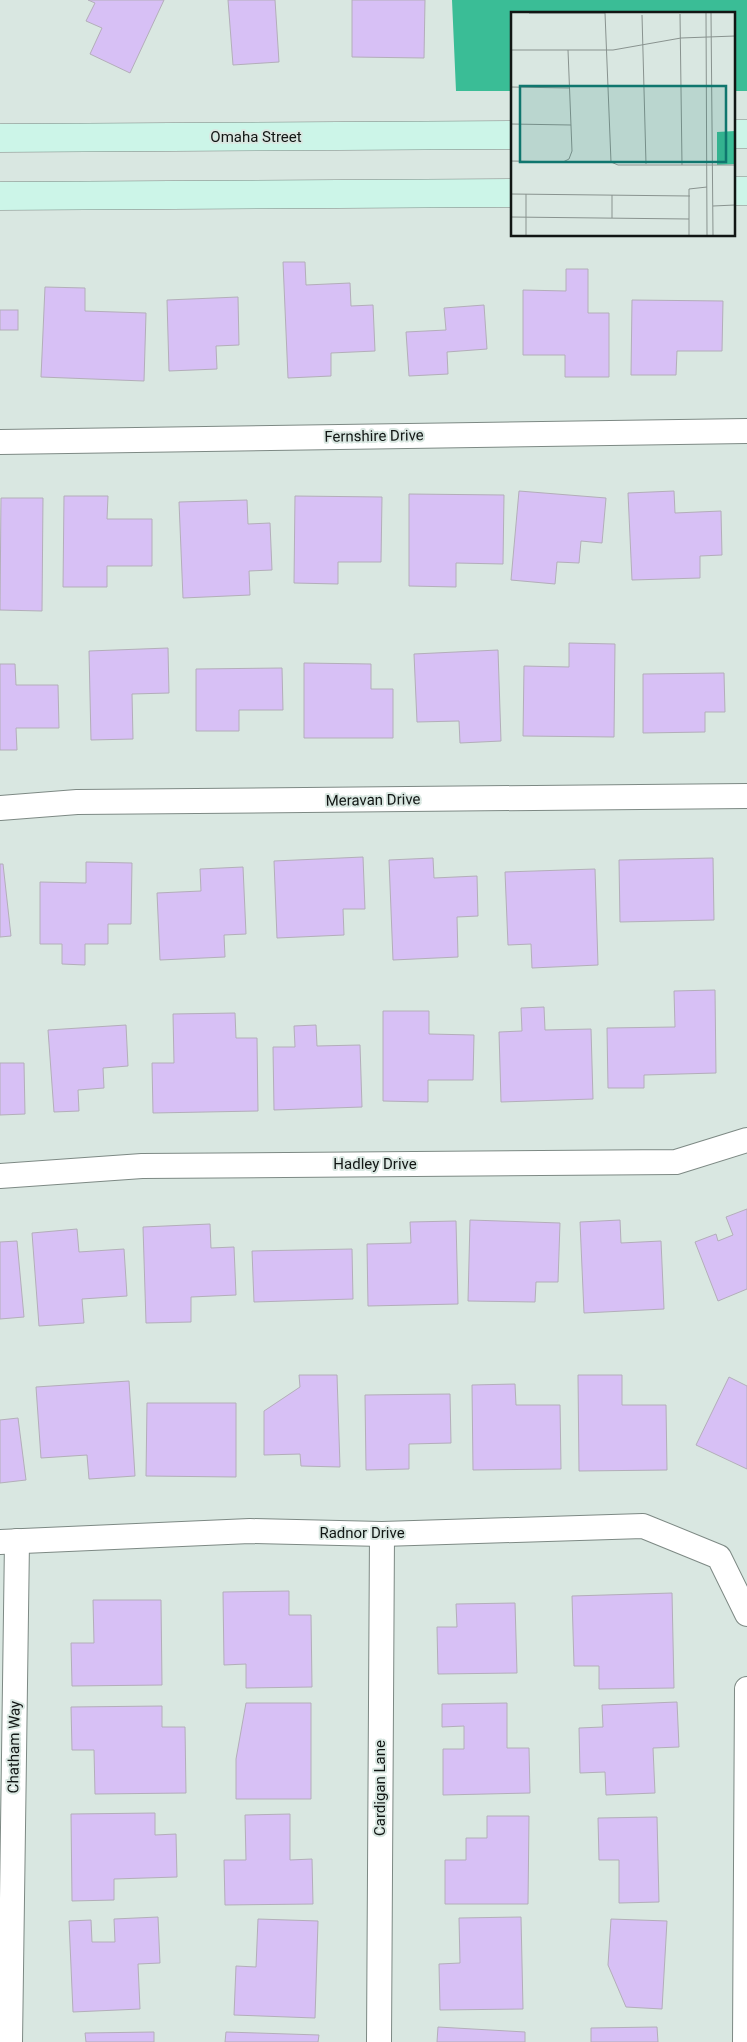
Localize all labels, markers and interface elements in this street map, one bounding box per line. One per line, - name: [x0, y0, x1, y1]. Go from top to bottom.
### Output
- inset map: [511, 12, 734, 236]
- street label: Omaha Street: [210, 128, 302, 146]
- street label: Fernshire Drive: [324, 426, 424, 446]
- street label: Meravan Drive: [325, 790, 421, 810]
- street label: Hadley Drive: [333, 1155, 417, 1173]
- street label: Radnor Drive: [319, 1524, 405, 1542]
- street label: Chatham Way: [4, 1701, 24, 1793]
- street label: Cardigan Lane: [371, 1740, 389, 1836]

